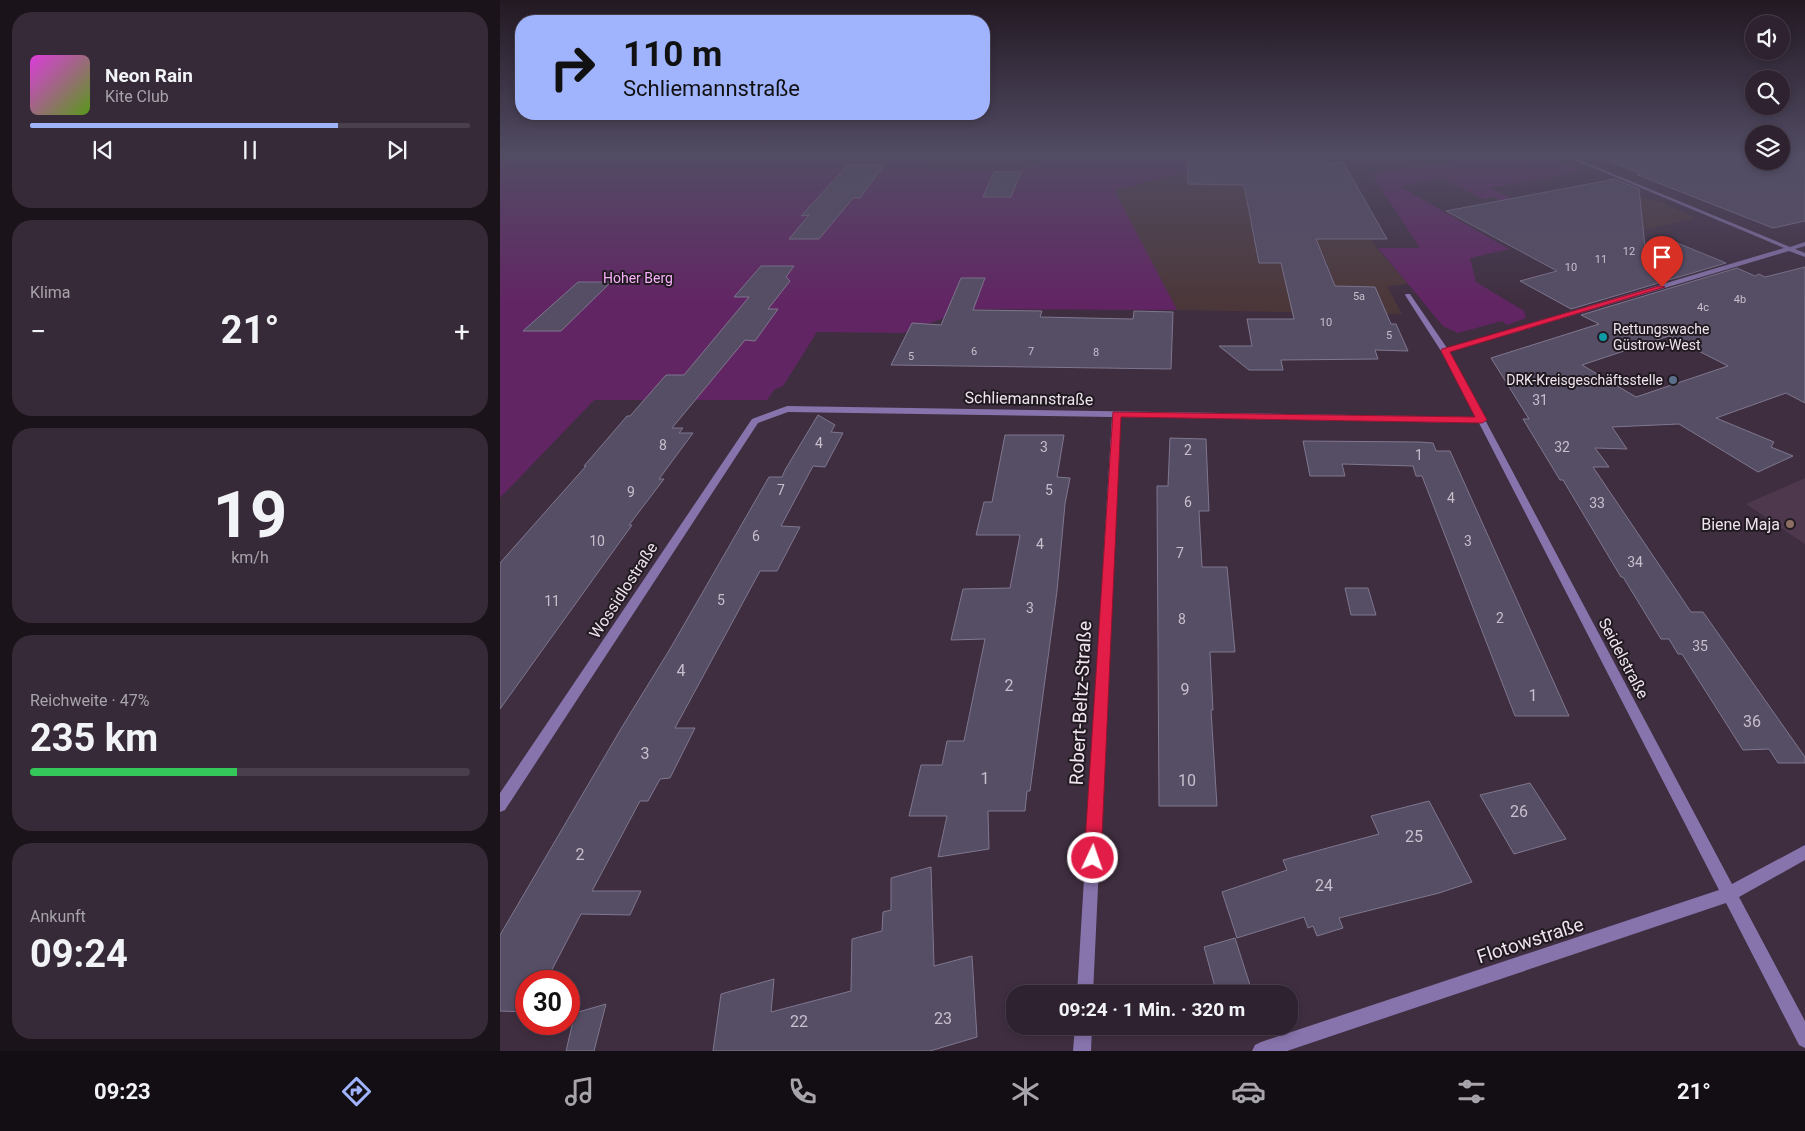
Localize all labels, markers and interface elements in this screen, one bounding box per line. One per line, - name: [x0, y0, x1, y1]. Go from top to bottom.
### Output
- map controls: [1745, 15, 1790, 170]
- button: sound: [1745, 15, 1790, 60]
- text: 110 m: [623, 34, 722, 75]
- icon: right: [540, 35, 605, 100]
- text: Neon Rain: [105, 64, 193, 87]
- button: search: [1745, 70, 1790, 115]
- text: Schliemannstraße: [623, 76, 800, 101]
- text: Kite Club: [105, 87, 169, 106]
- button: layers: [1745, 125, 1790, 170]
- icon: previous: [89, 136, 117, 164]
- icon: pause: [236, 136, 264, 164]
- icon: next: [383, 136, 411, 164]
- pin: [1641, 236, 1683, 287]
- icon: arrive: [1648, 243, 1676, 271]
- house number: 12: [1623, 245, 1635, 258]
- house number: 11: [1595, 253, 1607, 266]
- house number: 10: [1565, 261, 1577, 274]
- park label: Hoher Berg: [603, 270, 673, 286]
- text: Klima: [30, 283, 71, 302]
- house number: 5a: [1353, 290, 1365, 303]
- house number: 4b: [1734, 293, 1746, 306]
- house number: 4c: [1697, 301, 1709, 314]
- text: 21°: [221, 308, 279, 352]
- text: −: [30, 315, 46, 348]
- text: +: [454, 315, 470, 348]
- house number: 10: [1320, 316, 1332, 329]
- place label: Rettungswache Güstrow-West: [1613, 321, 1709, 353]
- house number: 5: [1386, 329, 1392, 342]
- marker: Rettungswache Güstrow-West: [1597, 331, 1609, 343]
- house number: 6: [971, 345, 977, 358]
- house number: 7: [1028, 345, 1034, 358]
- house number: 8: [1093, 346, 1099, 359]
- house number: 5: [908, 350, 914, 363]
- place label: DRK-Kreisgeschäftsstelle: [1506, 372, 1663, 388]
- marker: DRK-Kreisgeschäftsstelle: [1667, 374, 1679, 386]
- street label: Schliemannstraße: [964, 388, 1093, 409]
- house number: 31: [1532, 392, 1548, 408]
- house number: 4: [815, 435, 823, 451]
- house number: 8: [659, 437, 667, 453]
- house number: 3: [1040, 439, 1048, 455]
- house number: 32: [1554, 439, 1570, 455]
- house number: 2: [1184, 442, 1192, 458]
- house number: 1: [1415, 447, 1423, 463]
- text: 19: [213, 477, 287, 553]
- house number: 7: [777, 482, 785, 498]
- house number: 5: [1045, 482, 1053, 498]
- house number: 9: [627, 484, 635, 500]
- house number: 4: [1447, 490, 1455, 506]
- house number: 6: [1184, 494, 1192, 510]
- house number: 33: [1589, 495, 1605, 511]
- place label: Biene Maja: [1701, 515, 1780, 534]
- marker: Biene Maja: [1784, 518, 1796, 530]
- house number: 6: [752, 528, 760, 544]
- house number: 10: [589, 533, 605, 549]
- house number: 3: [1464, 533, 1472, 549]
- house number: 4: [1036, 536, 1044, 552]
- street label: Wossidlostraße: [585, 539, 662, 642]
- house number: 7: [1176, 545, 1184, 561]
- text: km/h: [231, 548, 269, 567]
- house number: 34: [1627, 554, 1643, 570]
- house number: 5: [717, 592, 725, 608]
- house number: 11: [544, 593, 560, 609]
- house number: 3: [1026, 600, 1034, 616]
- house number: 2: [1496, 610, 1504, 626]
- house number: 8: [1178, 611, 1186, 627]
- street label: Seidelstraße: [1594, 615, 1653, 702]
- street label: Robert-Beltz-Straße: [1065, 620, 1096, 786]
- house number: 35: [1692, 638, 1708, 654]
- house number: 4: [677, 661, 686, 680]
- house number: 2: [1005, 676, 1014, 695]
- house number: 9: [1181, 680, 1190, 699]
- house number: 1: [1529, 686, 1538, 705]
- text: Reichweite · 47%: [30, 691, 149, 710]
- house number: 36: [1743, 712, 1761, 731]
- text: 235 km: [30, 716, 158, 760]
- house number: 3: [641, 744, 650, 763]
- house number: 1: [981, 769, 990, 788]
- house number: 10: [1178, 771, 1196, 790]
- house number: 26: [1510, 802, 1528, 821]
- house number: 25: [1405, 827, 1423, 846]
- position arrow: [1066, 831, 1118, 883]
- house number: 2: [576, 845, 585, 864]
- house number: 24: [1315, 876, 1333, 895]
- text: Ankunft: [30, 907, 86, 926]
- street label: Flotowstraße: [1474, 912, 1586, 969]
- text: 09:24: [30, 932, 128, 976]
- speed limit sign: 30: [515, 970, 580, 1035]
- text: 09:24 · 1 Min. · 320 m: [1059, 998, 1245, 1021]
- house number: 23: [934, 1009, 952, 1028]
- house number: 22: [790, 1012, 808, 1031]
- icon: directions: [339, 1074, 374, 1109]
- icon: music: [562, 1074, 597, 1109]
- icon: phone: [785, 1074, 820, 1109]
- icon: climate: [1008, 1074, 1043, 1109]
- icon: car: [1231, 1074, 1266, 1109]
- icon: filters: [1454, 1074, 1489, 1109]
- text: 09:23: [94, 1079, 151, 1104]
- text: 21°: [1677, 1079, 1711, 1104]

